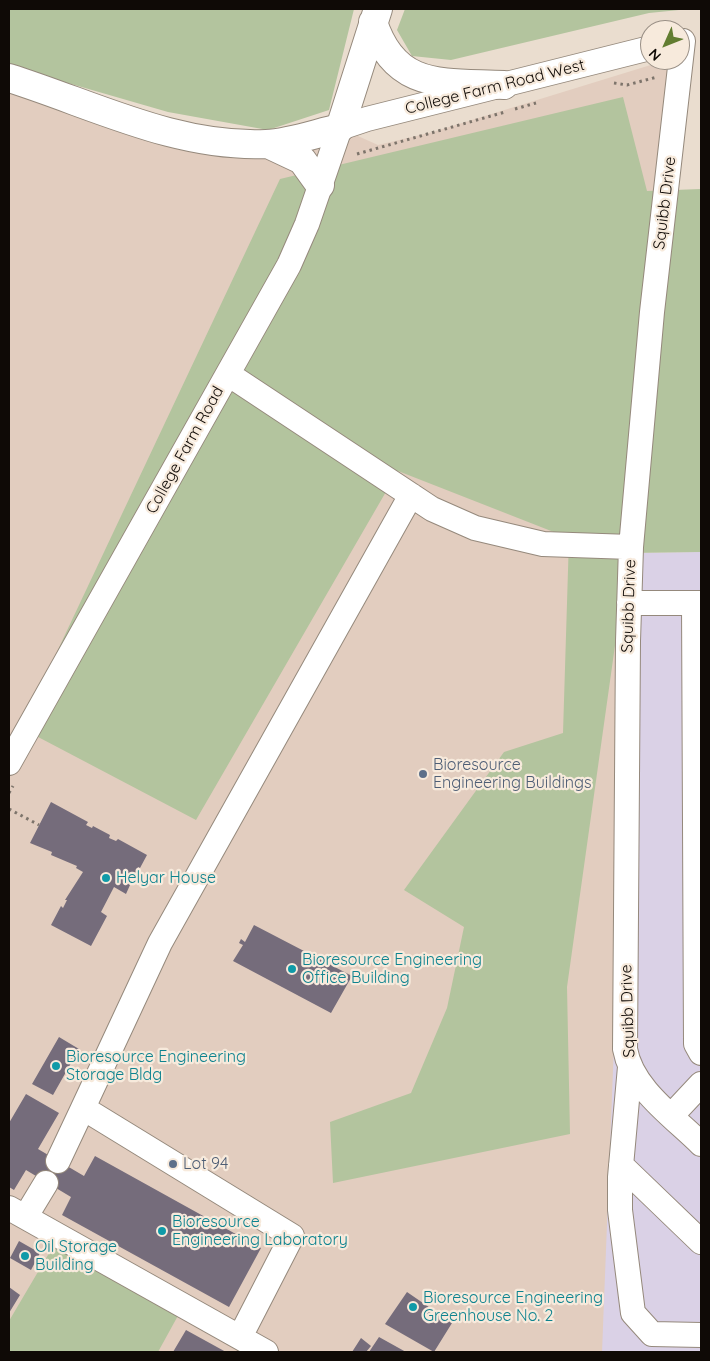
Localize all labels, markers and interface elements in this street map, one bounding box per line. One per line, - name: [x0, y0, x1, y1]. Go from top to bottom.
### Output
- north arrow: [640, 20, 690, 70]
- text: N: [645, 45, 665, 65]
- street label: College Farm Road West: [403, 55, 587, 119]
- street label: Squibb Drive: [650, 155, 680, 251]
- street label: College Farm Road: [142, 383, 228, 517]
- street label: Squibb Drive: [618, 559, 640, 653]
- place label: Bioresource Engineering Buildings: [433, 755, 591, 793]
- marker: Bioresource Engineering Buildings: [417, 768, 429, 780]
- place label: Helyar House: [116, 868, 216, 888]
- marker: Helyar House: [100, 872, 112, 884]
- place label: Bioresource Engineering Office Building: [302, 950, 482, 988]
- marker: Bioresource Engineering Office Building: [286, 963, 298, 975]
- street label: Squibb Drive: [617, 964, 639, 1058]
- place label: Bioresource Engineering Storage Bldg: [66, 1047, 246, 1085]
- marker: Bioresource Engineering Storage Bldg: [50, 1060, 62, 1072]
- place label: Lot 94: [183, 1154, 228, 1174]
- marker: Lot 94: [167, 1158, 179, 1170]
- place label: Bioresource Engineering Laboratory: [172, 1212, 348, 1250]
- marker: Bioresource Engineering Laboratory: [156, 1225, 168, 1237]
- place label: Oil Storage Building: [35, 1237, 117, 1275]
- marker: Oil Storage Building: [19, 1250, 31, 1262]
- place label: Bioresource Engineering Greenhouse No. 2: [423, 1288, 603, 1326]
- marker: Bioresource Engineering Greenhouse No. 2: [407, 1301, 419, 1313]

